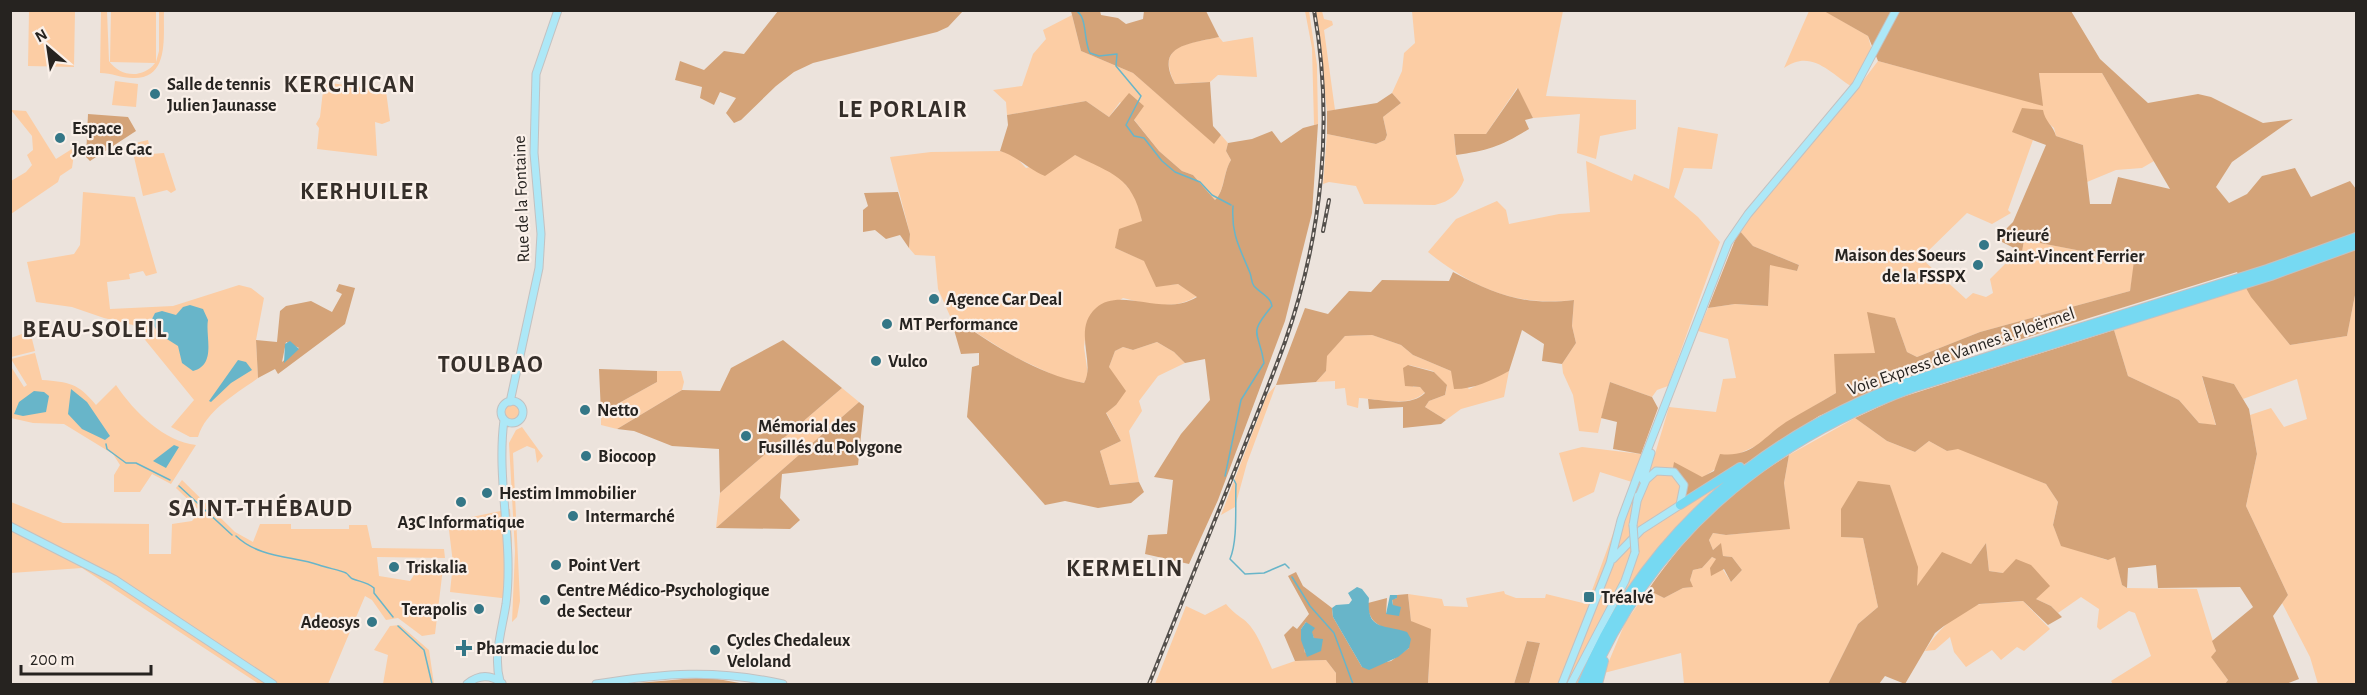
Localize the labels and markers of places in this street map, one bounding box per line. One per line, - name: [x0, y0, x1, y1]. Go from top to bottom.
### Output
- place label: Salle de tennis Julien Jaunasse: [167, 76, 277, 115]
- marker: Salle de tennis Julien Jaunasse: [148, 87, 162, 101]
- place label: Espace Jean Le Gac: [72, 120, 152, 159]
- marker: Espace Jean Le Gac: [53, 131, 67, 145]
- place label: Prieuré Saint-Vincent Ferrier: [1996, 227, 2145, 266]
- marker: Prieuré Saint-Vincent Ferrier: [1977, 238, 1991, 252]
- place label: Maison des Soeurs de la FSSPX: [1834, 247, 1966, 286]
- marker: Maison des Soeurs de la FSSPX: [1971, 258, 1985, 272]
- place label: Agence Car Deal: [946, 291, 1062, 309]
- marker: Agence Car Deal: [927, 292, 941, 306]
- place label: MT Performance: [899, 316, 1018, 334]
- marker: MT Performance: [880, 317, 894, 331]
- place label: Vulco: [888, 353, 928, 371]
- marker: Vulco: [869, 354, 883, 368]
- place label: Netto: [597, 402, 639, 420]
- marker: Netto: [578, 403, 592, 417]
- place label: Mémorial des Fusillés du Polygone: [758, 418, 902, 457]
- marker: Mémorial des Fusillés du Polygone: [739, 429, 753, 443]
- place label: Biocoop: [598, 448, 656, 466]
- marker: Biocoop: [579, 449, 593, 463]
- place label: Hestim Immobilier: [499, 485, 637, 503]
- marker: Hestim Immobilier: [480, 486, 494, 500]
- marker: A3C Informatique: [454, 495, 468, 509]
- place label: Intermarché: [585, 508, 675, 526]
- marker: Intermarché: [566, 509, 580, 523]
- place label: A3C Informatique: [397, 514, 525, 532]
- place label: Point Vert: [568, 557, 640, 575]
- marker: Point Vert: [549, 558, 563, 572]
- place label: Triskalia: [406, 559, 468, 577]
- marker: Triskalia: [387, 560, 401, 574]
- place label: Centre Médico-Psychologique de Secteur: [557, 582, 769, 621]
- place label: Tréalvé: [1601, 589, 1653, 607]
- marker: Tréalvé: [1582, 590, 1596, 604]
- marker: Centre Médico-Psychologique de Secteur: [538, 593, 552, 607]
- place label: Terapolis: [401, 601, 467, 619]
- marker: Terapolis: [472, 602, 486, 616]
- place label: Adeosys: [301, 614, 360, 632]
- marker: Adeosys: [365, 615, 379, 629]
- place label: Cycles Chedaleux Veloland: [727, 632, 851, 671]
- place label: Pharmacie du loc: [476, 640, 599, 658]
- marker: Pharmacie du loc: [457, 641, 471, 655]
- marker: Cycles Chedaleux Veloland: [708, 643, 722, 657]

